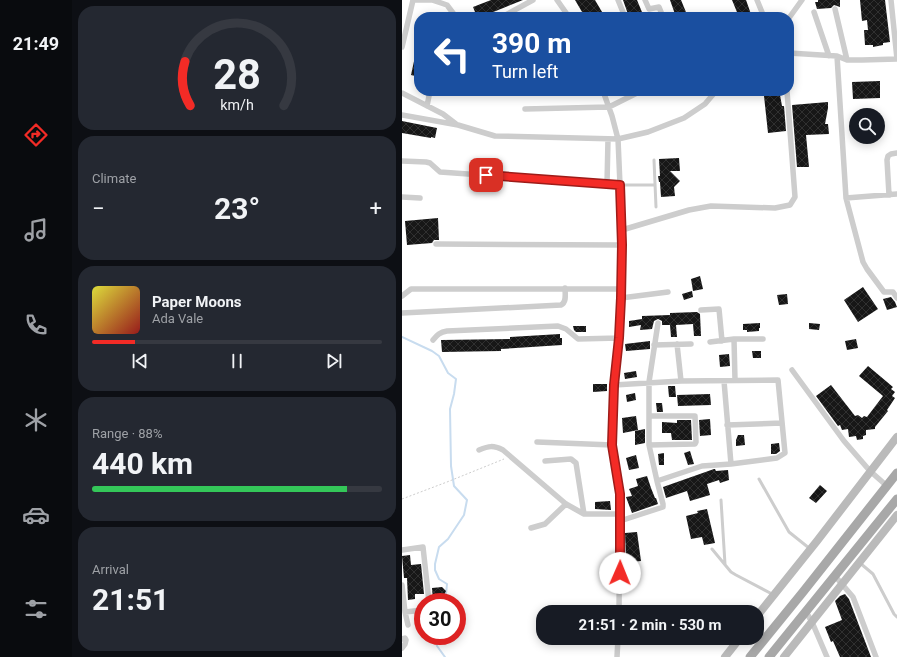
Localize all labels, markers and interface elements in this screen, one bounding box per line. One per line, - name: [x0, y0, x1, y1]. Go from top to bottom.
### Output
- text: 390 m: [492, 27, 571, 60]
- icon: left: [426, 28, 478, 80]
- text: 21:49: [13, 33, 59, 54]
- text: 28: [213, 50, 261, 99]
- text: Turn left: [492, 61, 558, 82]
- text: km/h: [220, 97, 254, 113]
- map controls: [849, 108, 885, 144]
- button: search: [849, 108, 885, 144]
- icon: directions: [22, 121, 50, 149]
- pin: [469, 158, 503, 192]
- icon: arrive: [475, 164, 497, 186]
- text: Climate: [92, 171, 136, 186]
- text: 23°: [214, 191, 260, 226]
- text: −: [92, 196, 105, 221]
- text: +: [370, 196, 382, 221]
- icon: music: [22, 216, 50, 244]
- text: Paper Moons: [152, 293, 242, 311]
- icon: phone: [22, 311, 50, 339]
- text: Ada Vale: [152, 311, 203, 326]
- icon: previous: [129, 350, 151, 372]
- icon: pause: [226, 350, 248, 372]
- icon: next: [323, 350, 345, 372]
- icon: climate: [22, 406, 50, 434]
- text: Range · 88%: [92, 426, 162, 441]
- text: 440 km: [92, 446, 193, 481]
- icon: car: [22, 501, 50, 529]
- position arrow: [599, 552, 641, 594]
- text: Arrival: [92, 562, 129, 577]
- text: 21:51: [92, 582, 169, 617]
- speed limit sign: 30: [414, 593, 466, 645]
- icon: filters: [22, 595, 50, 623]
- text: 21:51 · 2 min · 530 m: [579, 616, 721, 634]

